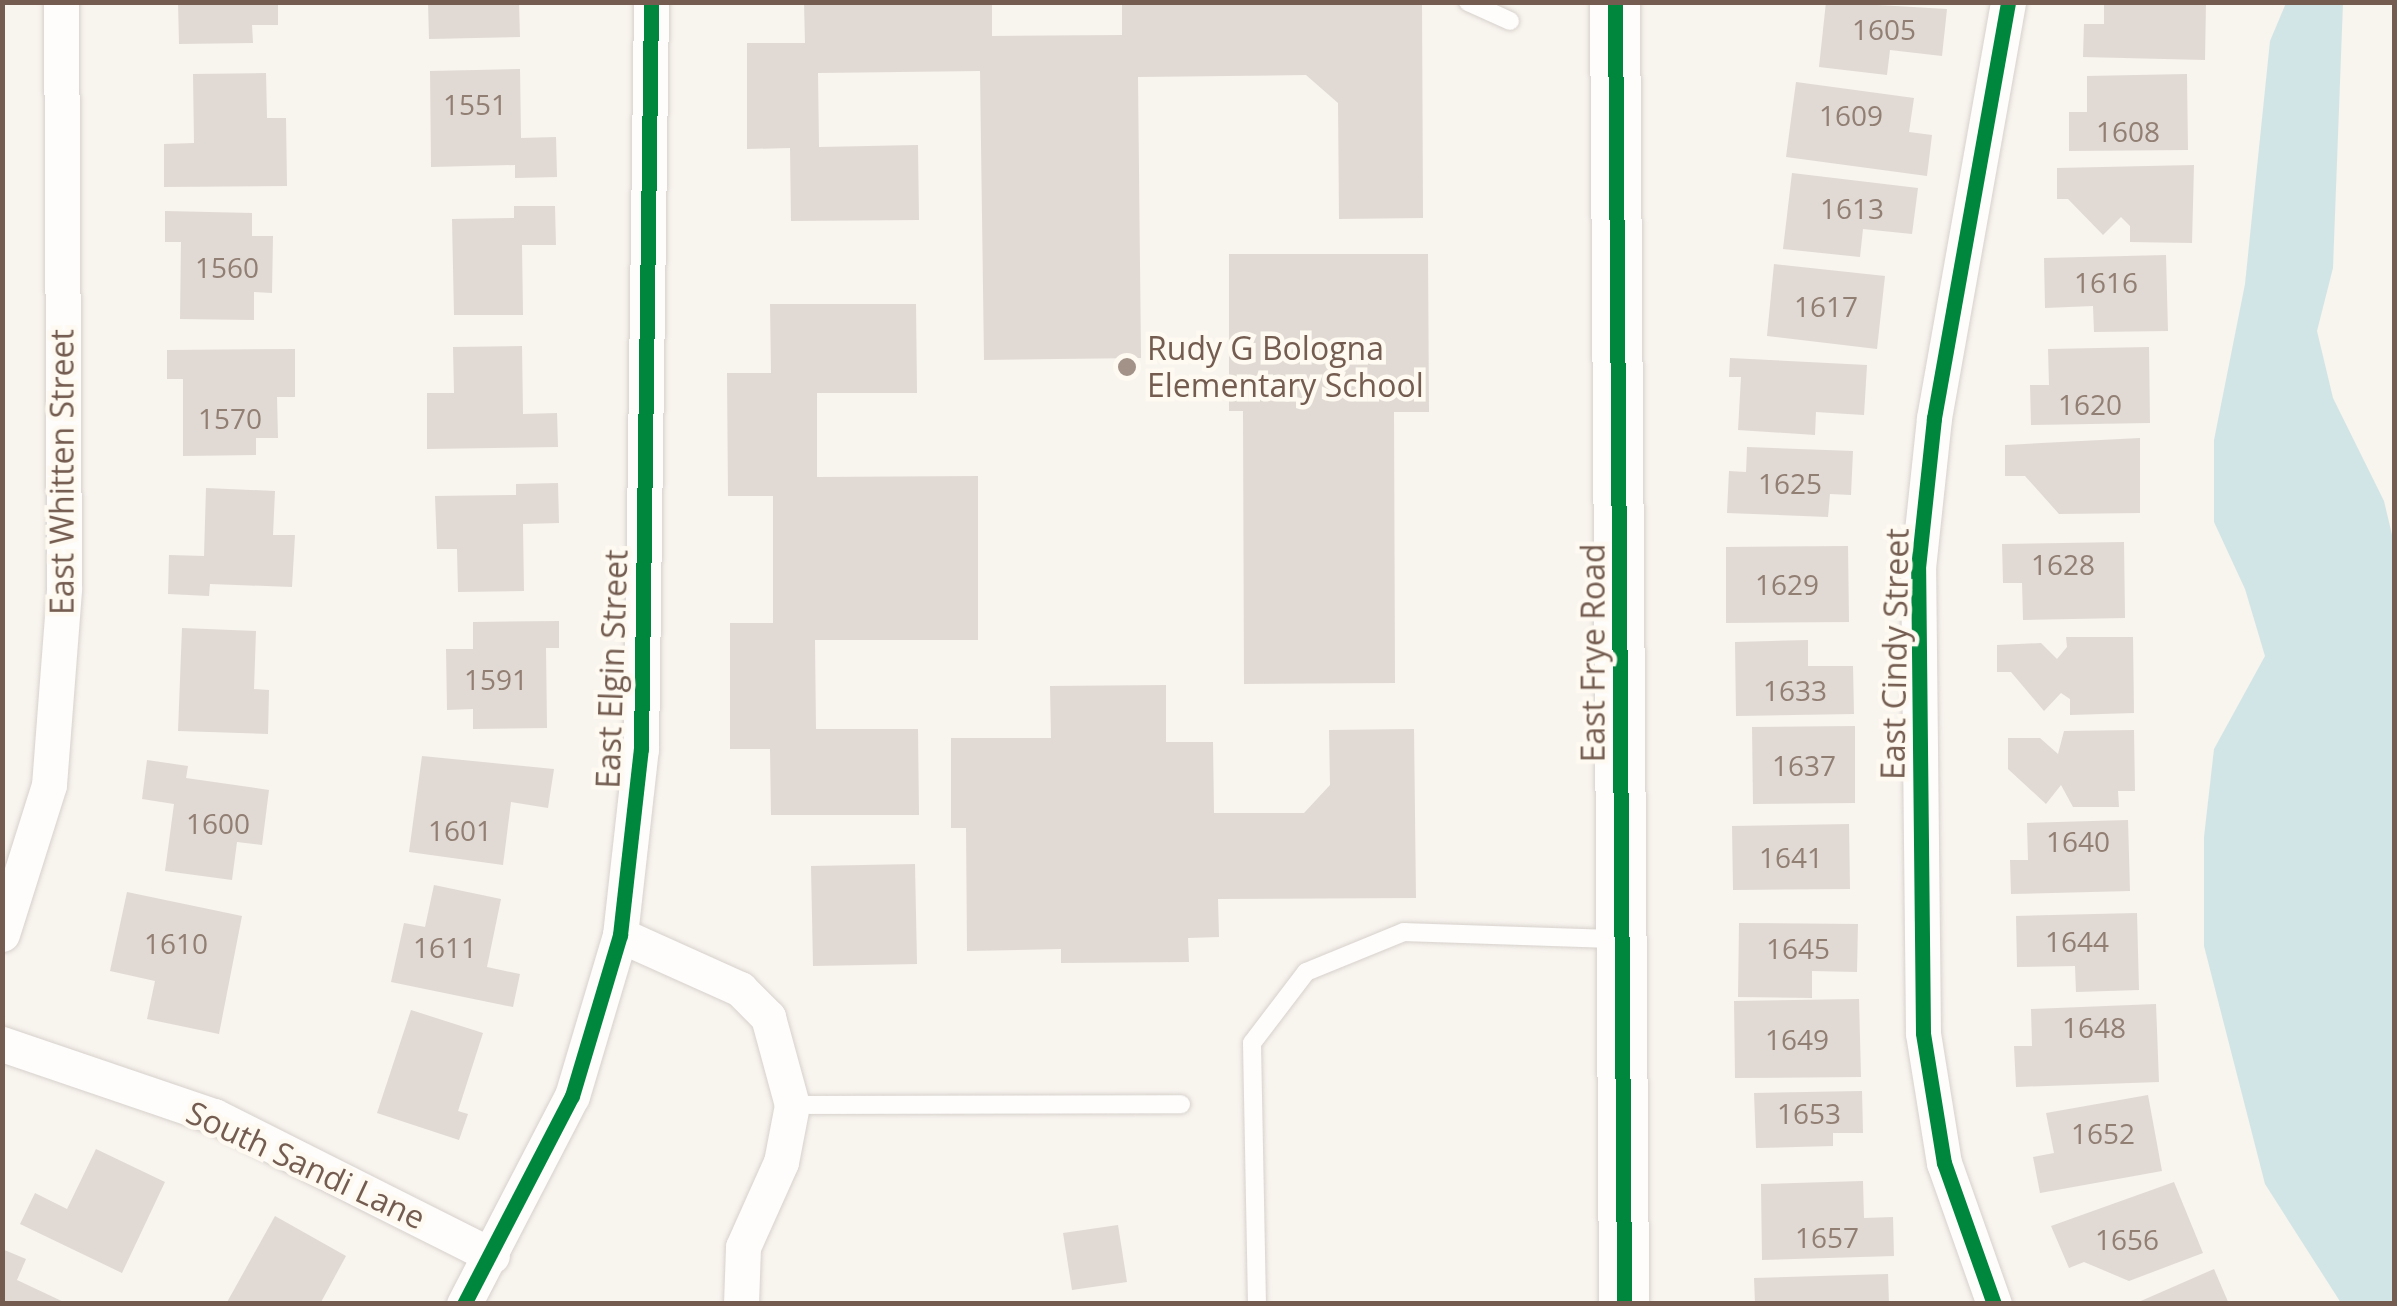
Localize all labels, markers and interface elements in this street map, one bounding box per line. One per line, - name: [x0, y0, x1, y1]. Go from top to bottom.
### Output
- house number: 1605: [1852, 12, 1916, 46]
- house number: 1551: [443, 87, 507, 121]
- house number: 1609: [1819, 98, 1883, 132]
- house number: 1608: [2096, 114, 2160, 148]
- house number: 1613: [1820, 191, 1884, 225]
- house number: 1560: [195, 250, 259, 284]
- house number: 1616: [2074, 265, 2138, 299]
- house number: 1617: [1794, 289, 1858, 323]
- street label: East Whitten Street: [43, 329, 81, 615]
- place label: Rudy G Bologna Elementary School: [1147, 330, 1424, 405]
- marker: Rudy G Bologna Elementary School: [1116, 356, 1138, 378]
- house number: 1620: [2058, 387, 2122, 421]
- house number: 1570: [198, 401, 262, 435]
- house number: 1625: [1758, 466, 1822, 500]
- street label: East Cindy Street: [1874, 528, 1916, 780]
- street label: East Frye Road: [1574, 544, 1612, 762]
- house number: 1628: [2031, 547, 2095, 581]
- street label: East Elgin Street: [589, 549, 635, 789]
- house number: 1629: [1755, 567, 1819, 601]
- house number: 1591: [464, 662, 528, 696]
- house number: 1633: [1763, 673, 1827, 707]
- house number: 1637: [1772, 748, 1836, 782]
- house number: 1600: [186, 806, 250, 840]
- house number: 1601: [428, 813, 492, 847]
- house number: 1640: [2046, 824, 2110, 858]
- house number: 1641: [1759, 840, 1823, 874]
- house number: 1644: [2045, 924, 2109, 958]
- house number: 1610: [144, 926, 208, 960]
- house number: 1611: [413, 930, 477, 964]
- house number: 1645: [1766, 931, 1830, 965]
- house number: 1648: [2062, 1010, 2126, 1044]
- house number: 1649: [1765, 1022, 1829, 1056]
- street label: South Sandi Lane: [181, 1093, 431, 1237]
- house number: 1653: [1777, 1096, 1841, 1130]
- house number: 1652: [2071, 1116, 2135, 1150]
- house number: 1657: [1795, 1220, 1859, 1254]
- house number: 1656: [2095, 1222, 2159, 1256]

